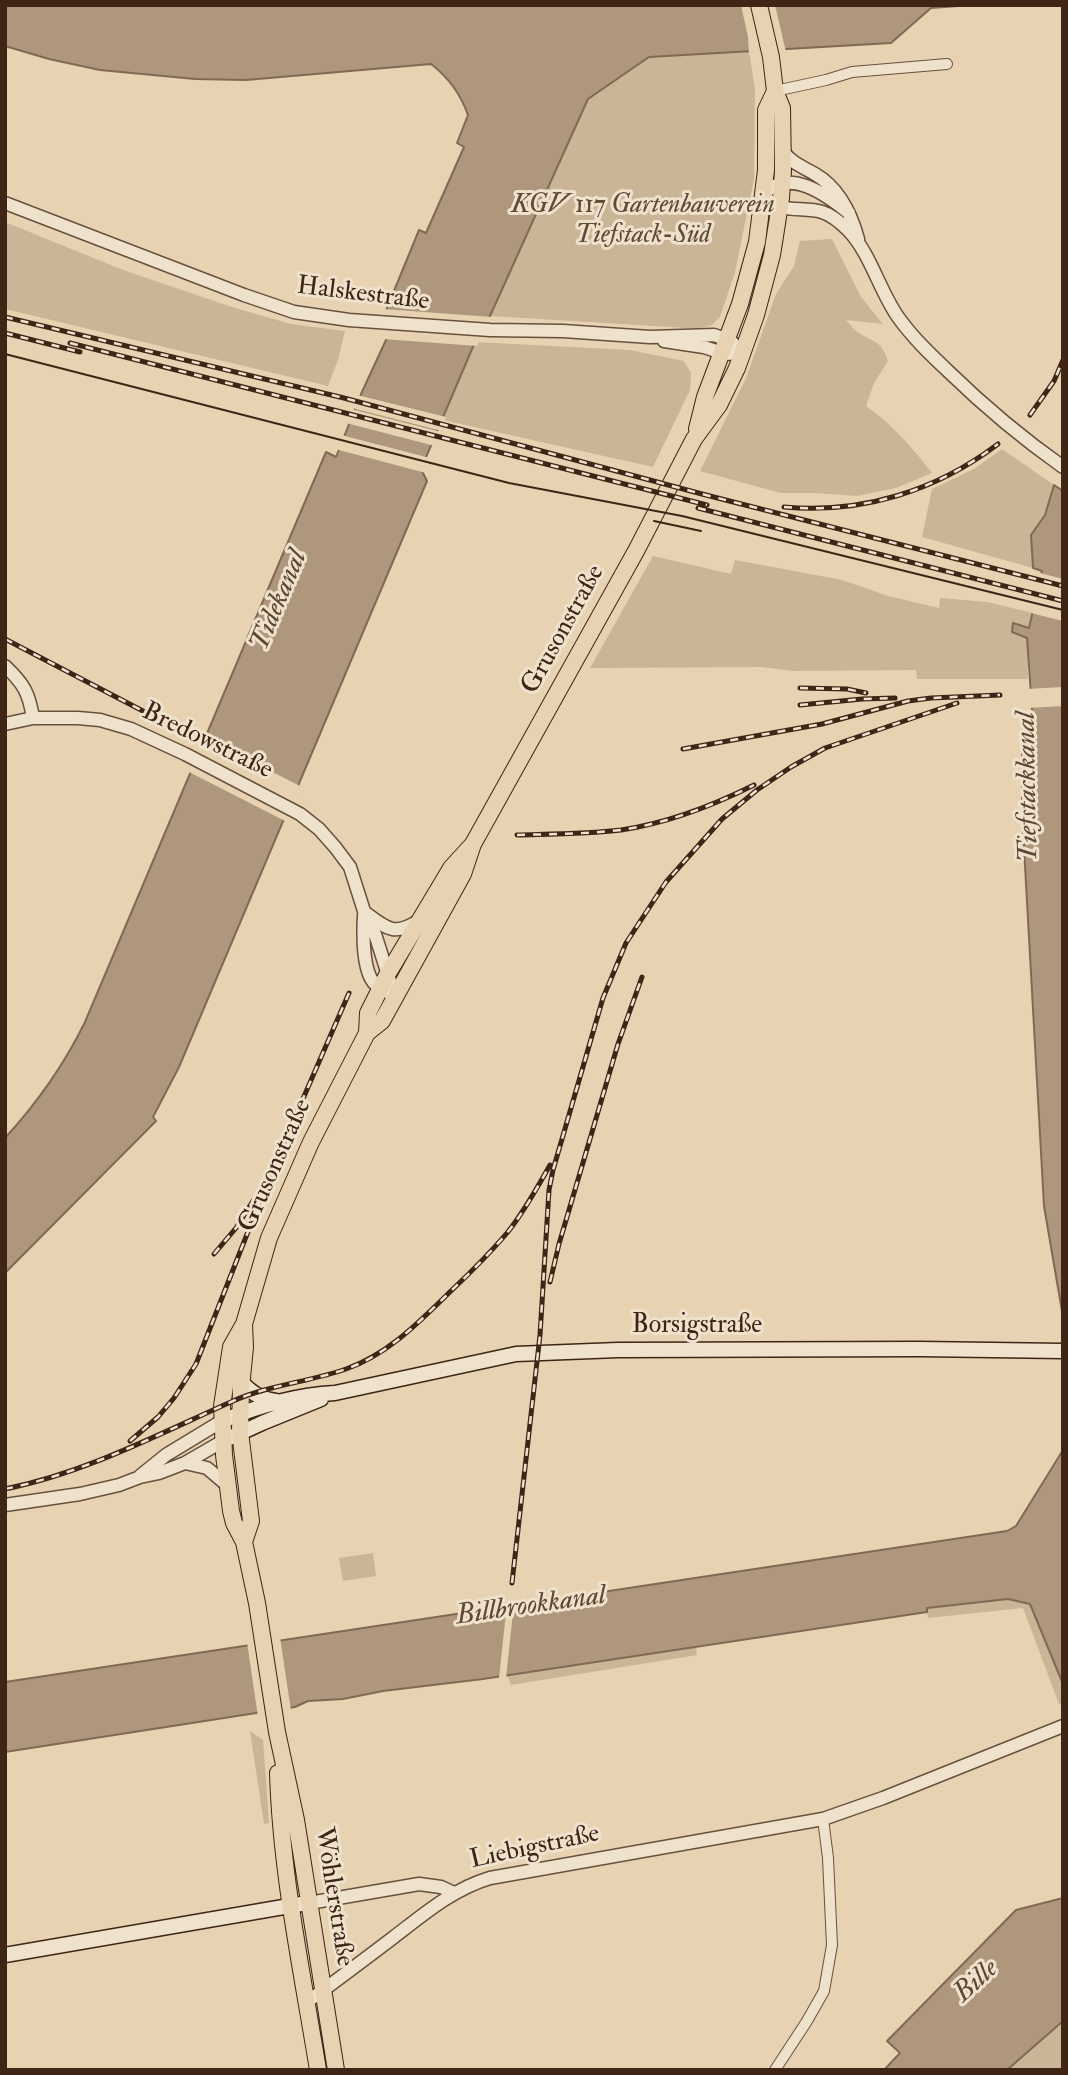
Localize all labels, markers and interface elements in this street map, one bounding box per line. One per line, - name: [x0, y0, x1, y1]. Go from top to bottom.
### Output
- park label: KGV 117 Gartenbauverein Tiefstack-Süd: [511, 190, 775, 252]
- street label: Halskestraße: [295, 271, 431, 319]
- water label: Tidekanal: [244, 546, 316, 656]
- street label: Grusonstraße: [516, 560, 612, 700]
- street label: Bredowstraße: [137, 697, 277, 787]
- water label: Tiefstackkanal: [1011, 711, 1047, 863]
- street label: Grusonstraße: [233, 1095, 319, 1237]
- street label: Borsigstraße: [632, 1310, 762, 1342]
- water label: Billbrookkanal: [454, 1580, 608, 1634]
- street label: Liebigstraße: [467, 1819, 603, 1877]
- street label: Wöhlerstraße: [307, 1825, 359, 1969]
- water label: Bille: [948, 1953, 1006, 2011]

